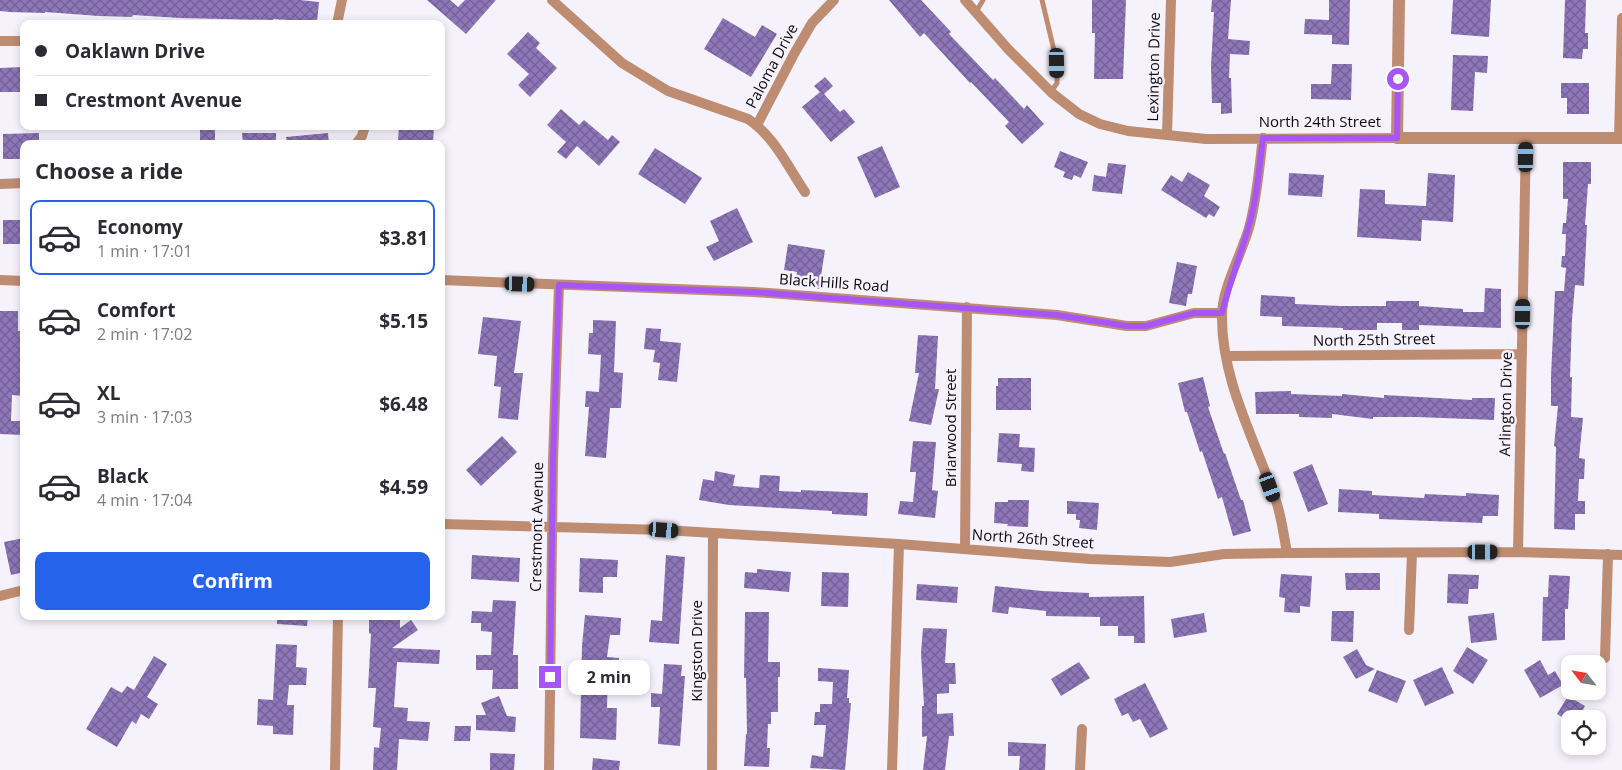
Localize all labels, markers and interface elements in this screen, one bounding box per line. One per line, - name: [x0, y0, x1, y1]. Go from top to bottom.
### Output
- street label: Lexington Drive: [1142, 12, 1164, 122]
- street label: Paloma Drive: [740, 20, 802, 111]
- text: Oaklawn Drive: [65, 38, 205, 64]
- car: [1049, 48, 1064, 78]
- route start: [1387, 68, 1409, 90]
- text: Crestmont Avenue: [65, 87, 242, 113]
- street label: North 24th Street: [1259, 111, 1381, 131]
- car: [1518, 142, 1533, 172]
- text: Choose a ride: [35, 155, 183, 185]
- text: Economy: [97, 214, 183, 240]
- icon: car: [37, 215, 82, 260]
- text: $3.81: [379, 225, 428, 251]
- text: 1 min · 17:01: [97, 240, 192, 262]
- street label: Black Hills Road: [778, 268, 890, 296]
- car: [504, 276, 535, 292]
- text: Comfort: [97, 297, 176, 323]
- icon: car: [37, 298, 82, 343]
- car: [1515, 299, 1530, 329]
- text: $5.15: [379, 308, 428, 334]
- text: 2 min · 17:02: [97, 323, 192, 345]
- street label: North 25th Street: [1313, 328, 1435, 350]
- street label: Arlington Drive: [1494, 351, 1516, 457]
- street label: Briarwood Street: [940, 369, 960, 487]
- text: XL: [97, 380, 120, 406]
- icon: car: [37, 381, 82, 426]
- text: $6.48: [379, 391, 428, 417]
- text: 3 min · 17:03: [97, 406, 192, 428]
- street label: Crestmont Avenue: [525, 462, 547, 592]
- text: Black: [97, 463, 149, 489]
- icon: car: [37, 464, 82, 509]
- car: [1257, 470, 1282, 504]
- text: $4.59: [379, 474, 428, 500]
- text: 4 min · 17:04: [97, 489, 192, 511]
- car: [648, 521, 679, 539]
- street label: North 26th Street: [971, 524, 1095, 552]
- car: [1468, 545, 1498, 560]
- button: Confirm: [35, 552, 430, 610]
- street label: Kingston Drive: [686, 600, 706, 702]
- north arrow: [1561, 655, 1606, 700]
- map controls: [1561, 655, 1606, 755]
- callout: 2 min: [568, 660, 650, 694]
- route end: [539, 666, 561, 688]
- text: 2 min: [587, 666, 631, 688]
- button: locate: [1561, 710, 1606, 755]

